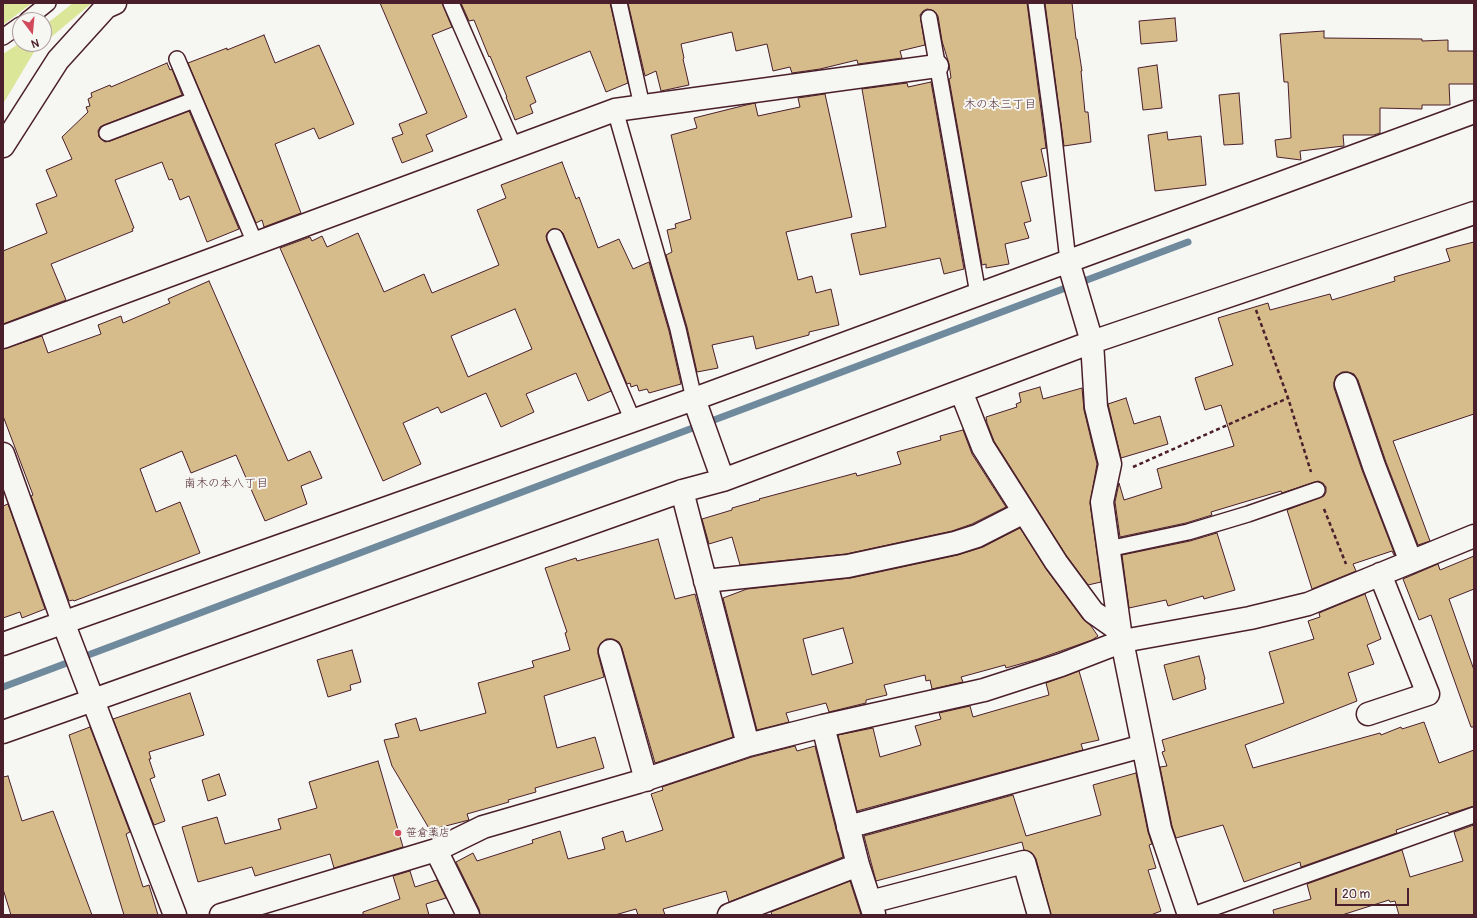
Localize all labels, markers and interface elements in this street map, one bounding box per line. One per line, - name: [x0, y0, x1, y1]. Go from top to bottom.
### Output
- north arrow: [12, 12, 52, 52]
- text: N: [30, 36, 41, 50]
- district label: 木の本三丁目: [964, 98, 1036, 112]
- district label: 南木の本八丁目: [184, 477, 268, 491]
- place label: 笹倉薬店: [406, 826, 450, 840]
- marker: 笹倉薬店: [393, 828, 403, 838]
- scale bar: [1337, 880, 1411, 906]
- text: 20 m: [1342, 887, 1370, 902]

